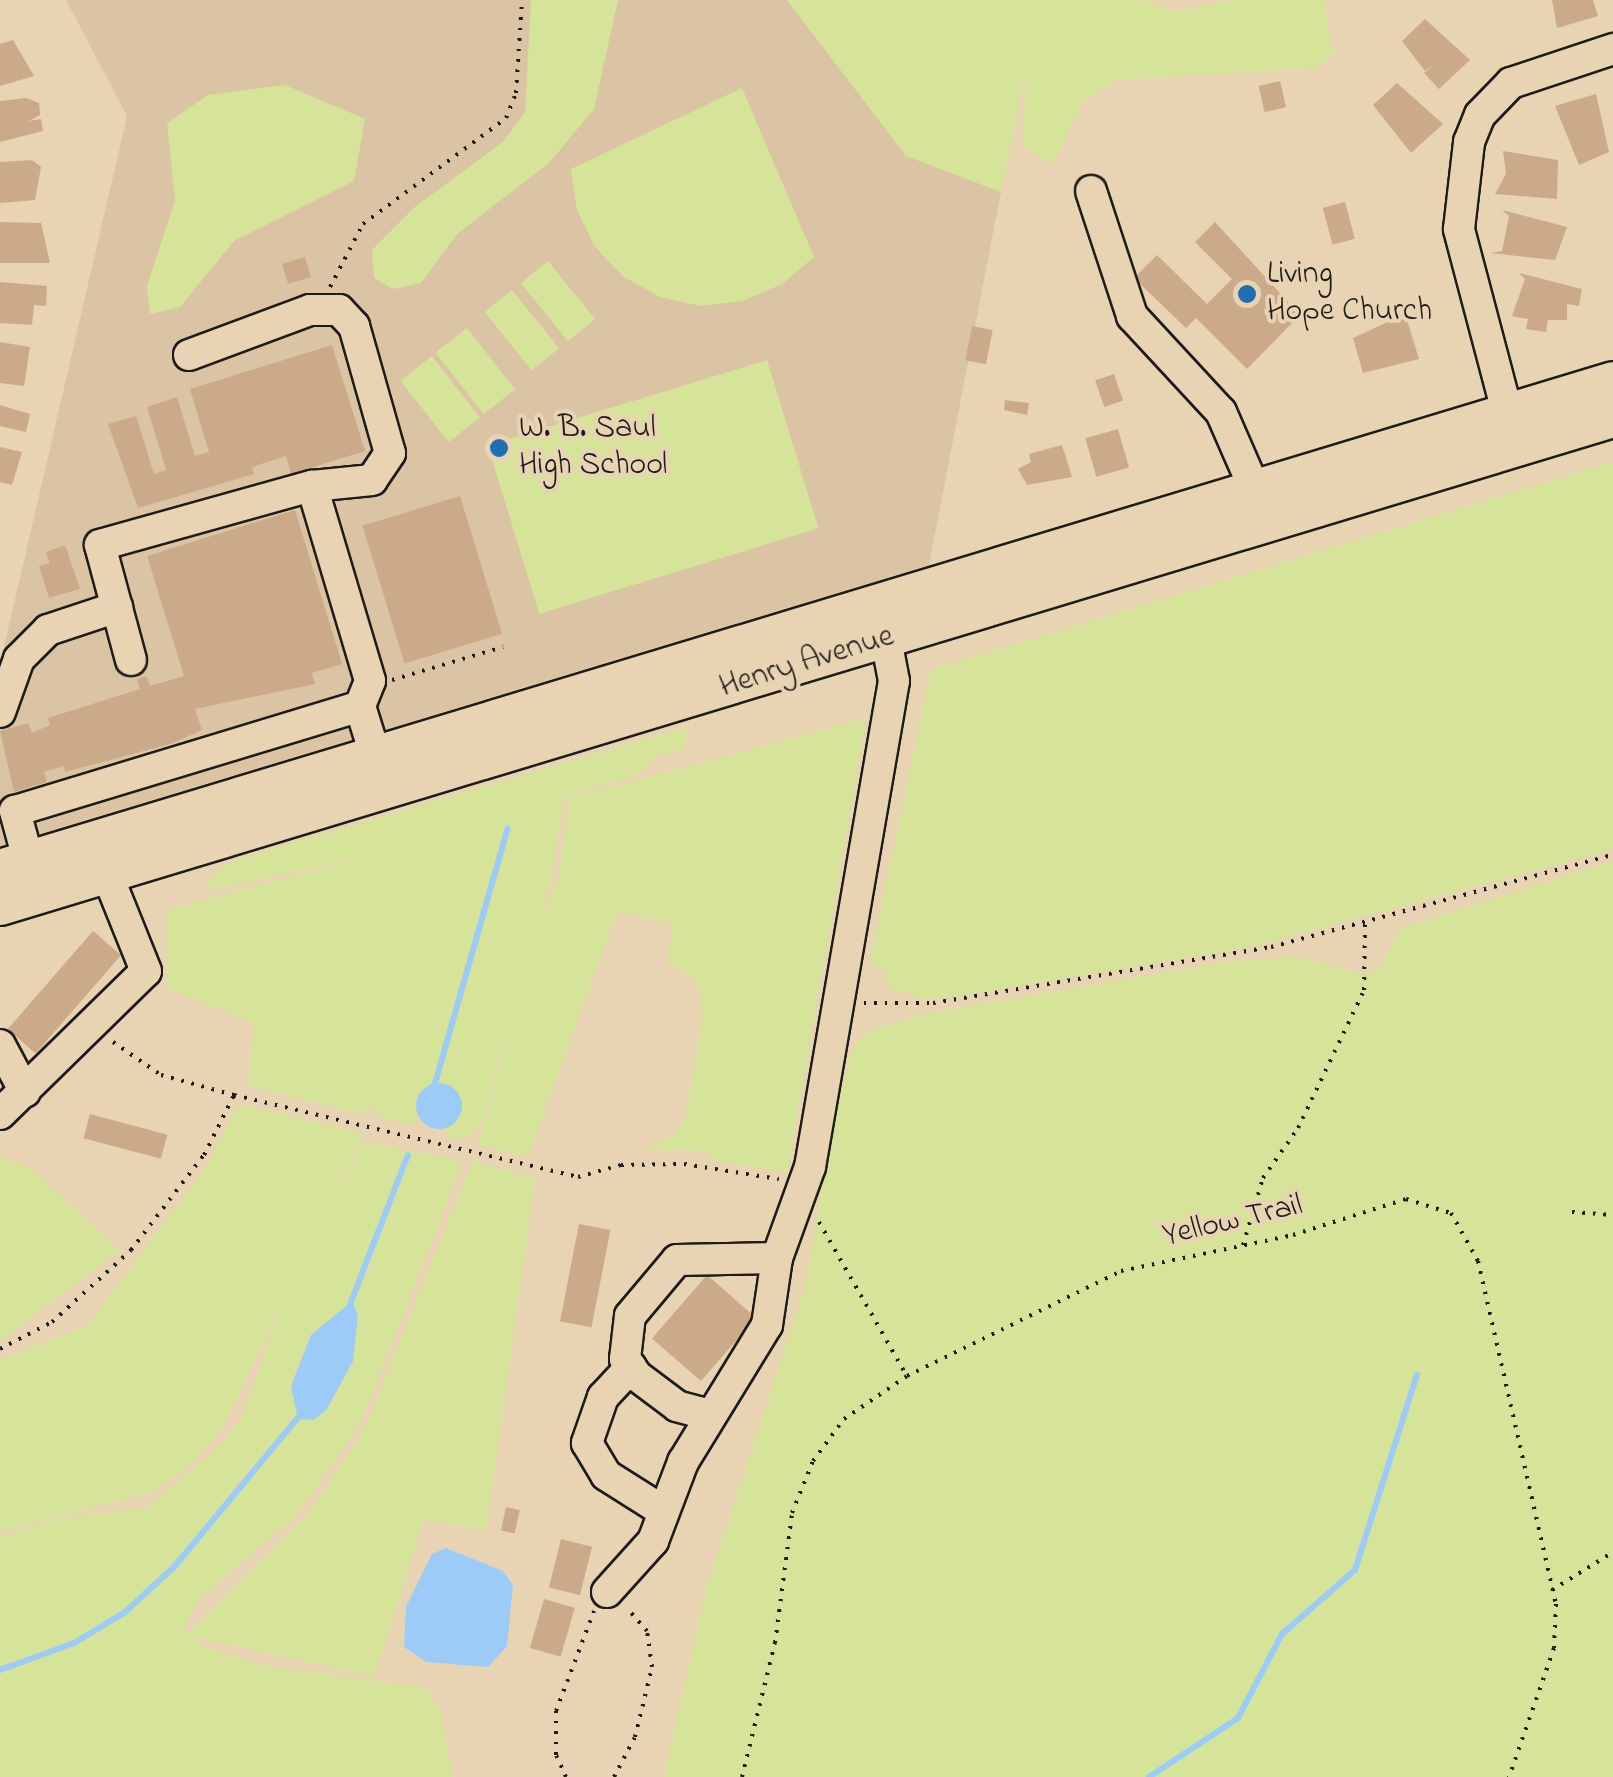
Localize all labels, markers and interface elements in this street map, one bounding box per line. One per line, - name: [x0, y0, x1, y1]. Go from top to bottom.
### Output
- place label: Living Hope Church: [1267, 257, 1432, 332]
- marker: Living Hope Church: [1236, 283, 1258, 305]
- place label: W. B. Saul High School: [519, 411, 667, 486]
- marker: W. B. Saul High School: [488, 437, 510, 459]
- street label: Henry Avenue: [715, 618, 899, 708]
- street label: Yellow Trail: [1159, 1187, 1307, 1257]

